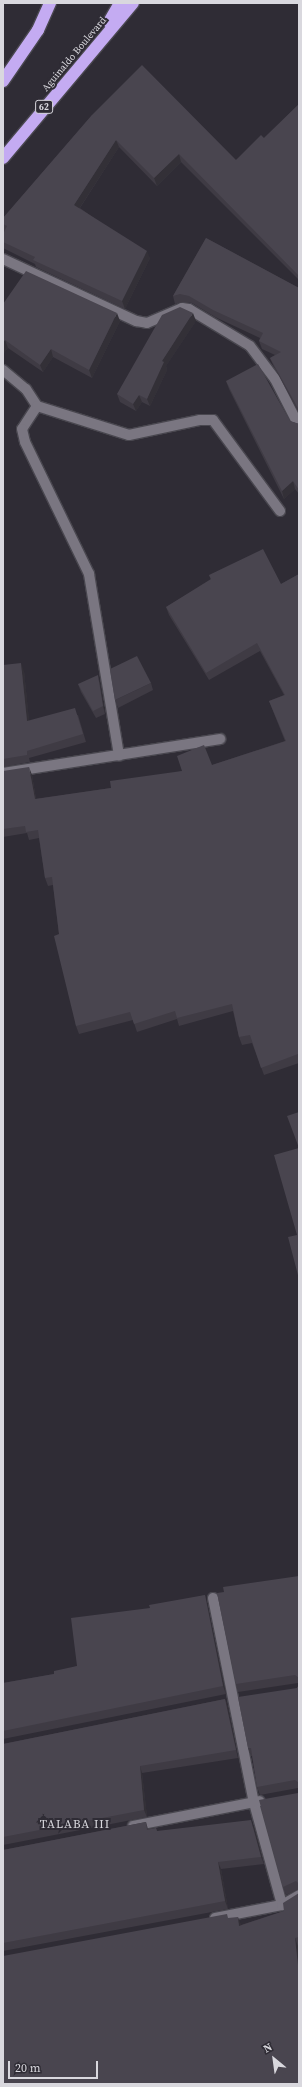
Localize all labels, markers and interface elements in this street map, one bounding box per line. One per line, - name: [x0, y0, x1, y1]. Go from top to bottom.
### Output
- street label: Aguinaldo Boulevard: [39, 14, 109, 94]
- road number: 62: [35, 100, 53, 114]
- district label: TALABA III: [40, 1818, 110, 1832]
- north arrow: [254, 2039, 294, 2079]
- text: N: [261, 2040, 275, 2057]
- scale bar: [10, 2053, 100, 2079]
- text: 20 m: [15, 2060, 41, 2076]

